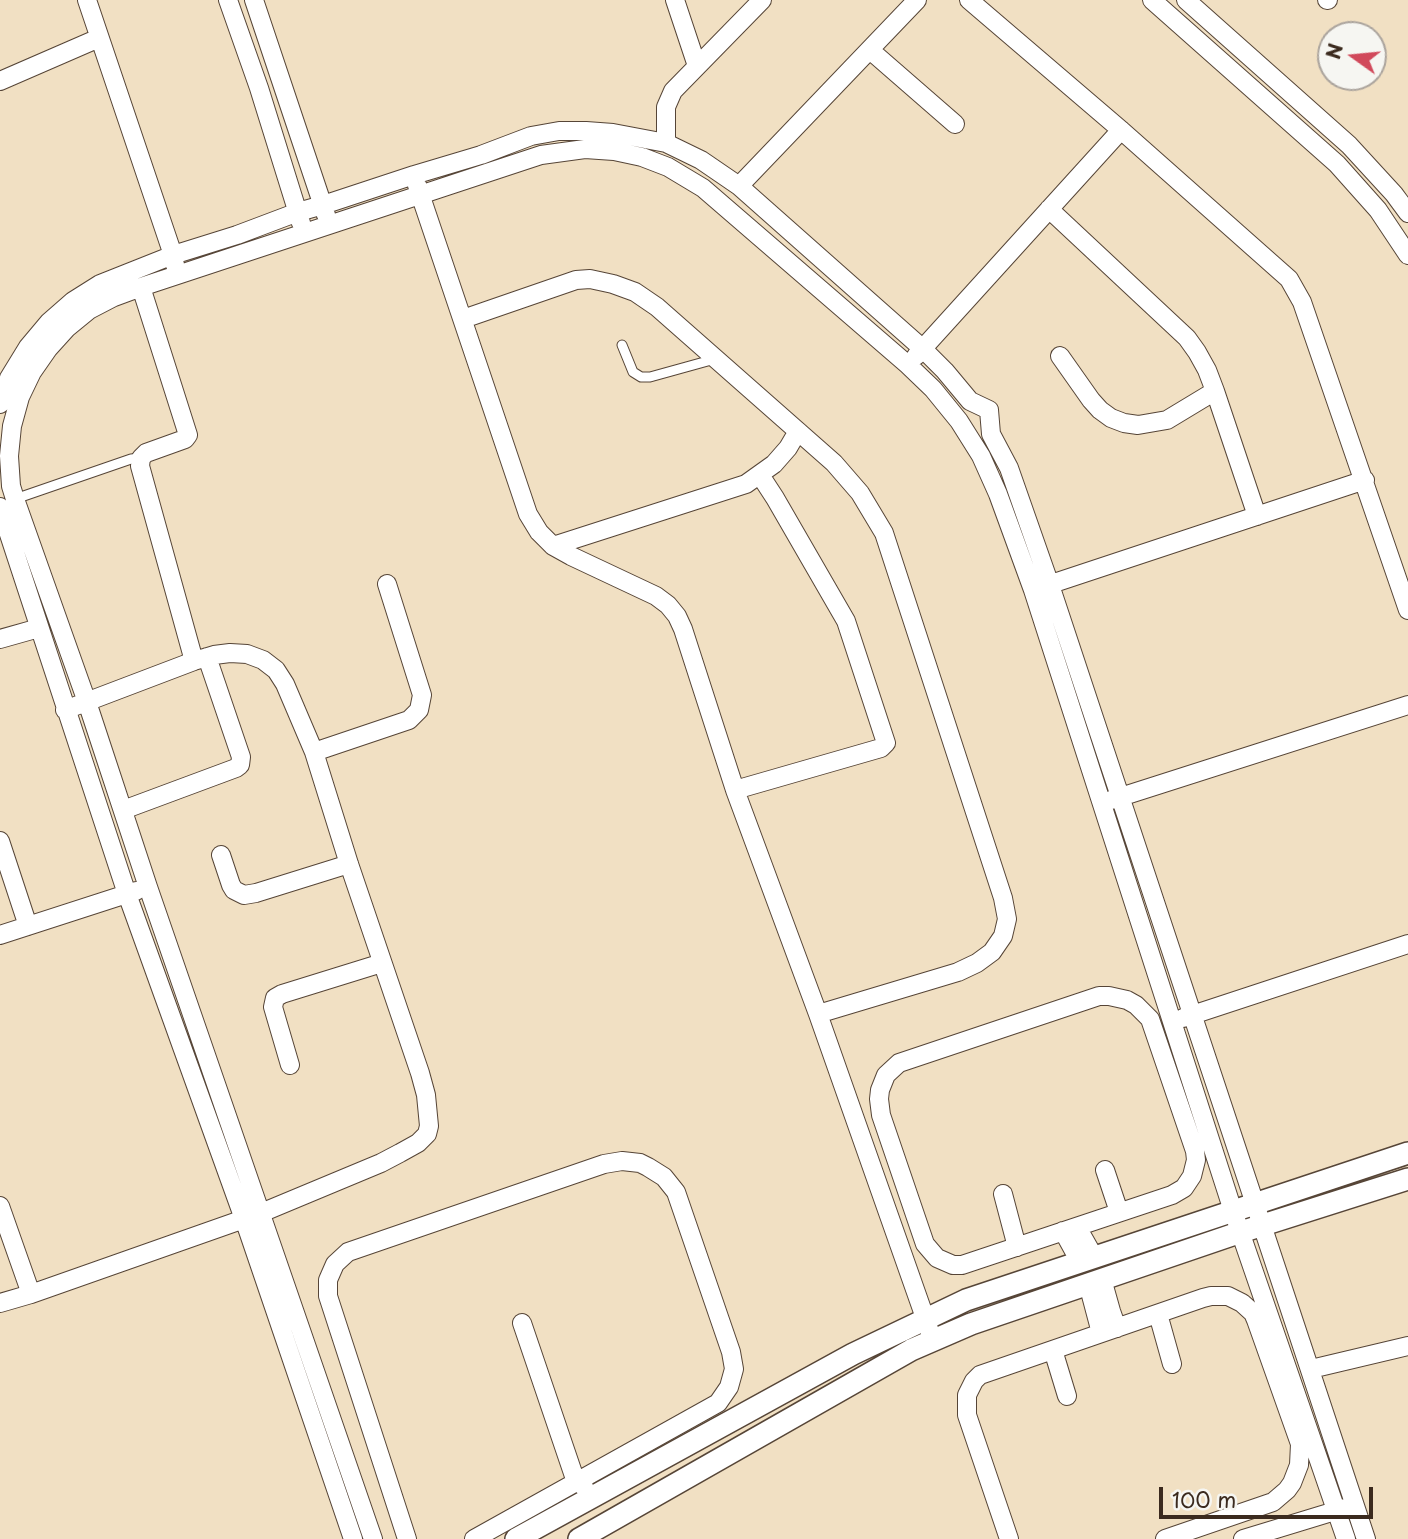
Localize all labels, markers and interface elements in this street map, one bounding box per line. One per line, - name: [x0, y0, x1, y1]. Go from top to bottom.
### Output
- north arrow: [1317, 21, 1387, 91]
- text: N: [1318, 40, 1349, 62]
- scale bar: [1163, 1472, 1376, 1516]
- text: 100 m: [1172, 1483, 1236, 1515]

